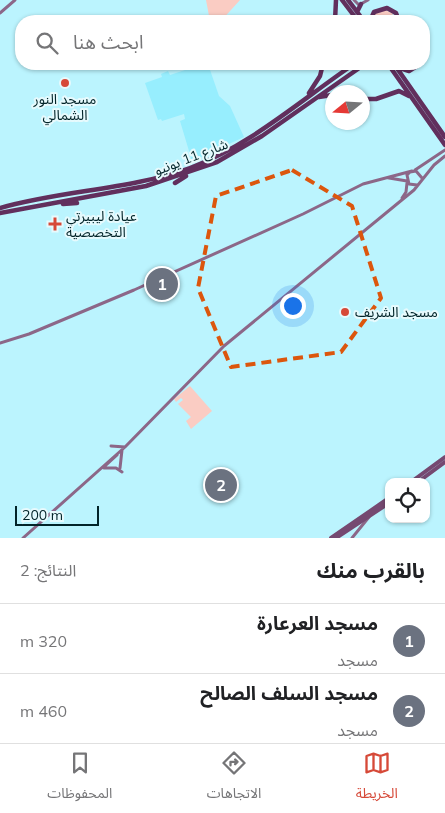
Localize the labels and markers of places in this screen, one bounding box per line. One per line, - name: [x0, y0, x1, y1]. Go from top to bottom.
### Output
- marker: مسجد النور الشمالي: [59, 77, 71, 89]
- place label: مسجد النور الشمالي: [33, 90, 96, 126]
- place label: عيادة ليبيرتي التخصصية: [66, 207, 137, 241]
- marker: عيادة ليبيرتي التخصصية: [48, 217, 62, 231]
- pin: 1: [146, 265, 178, 303]
- place label: مسجد الشريف: [355, 303, 438, 321]
- marker: مسجد الشريف: [339, 306, 351, 318]
- pin: 2: [205, 466, 237, 504]

